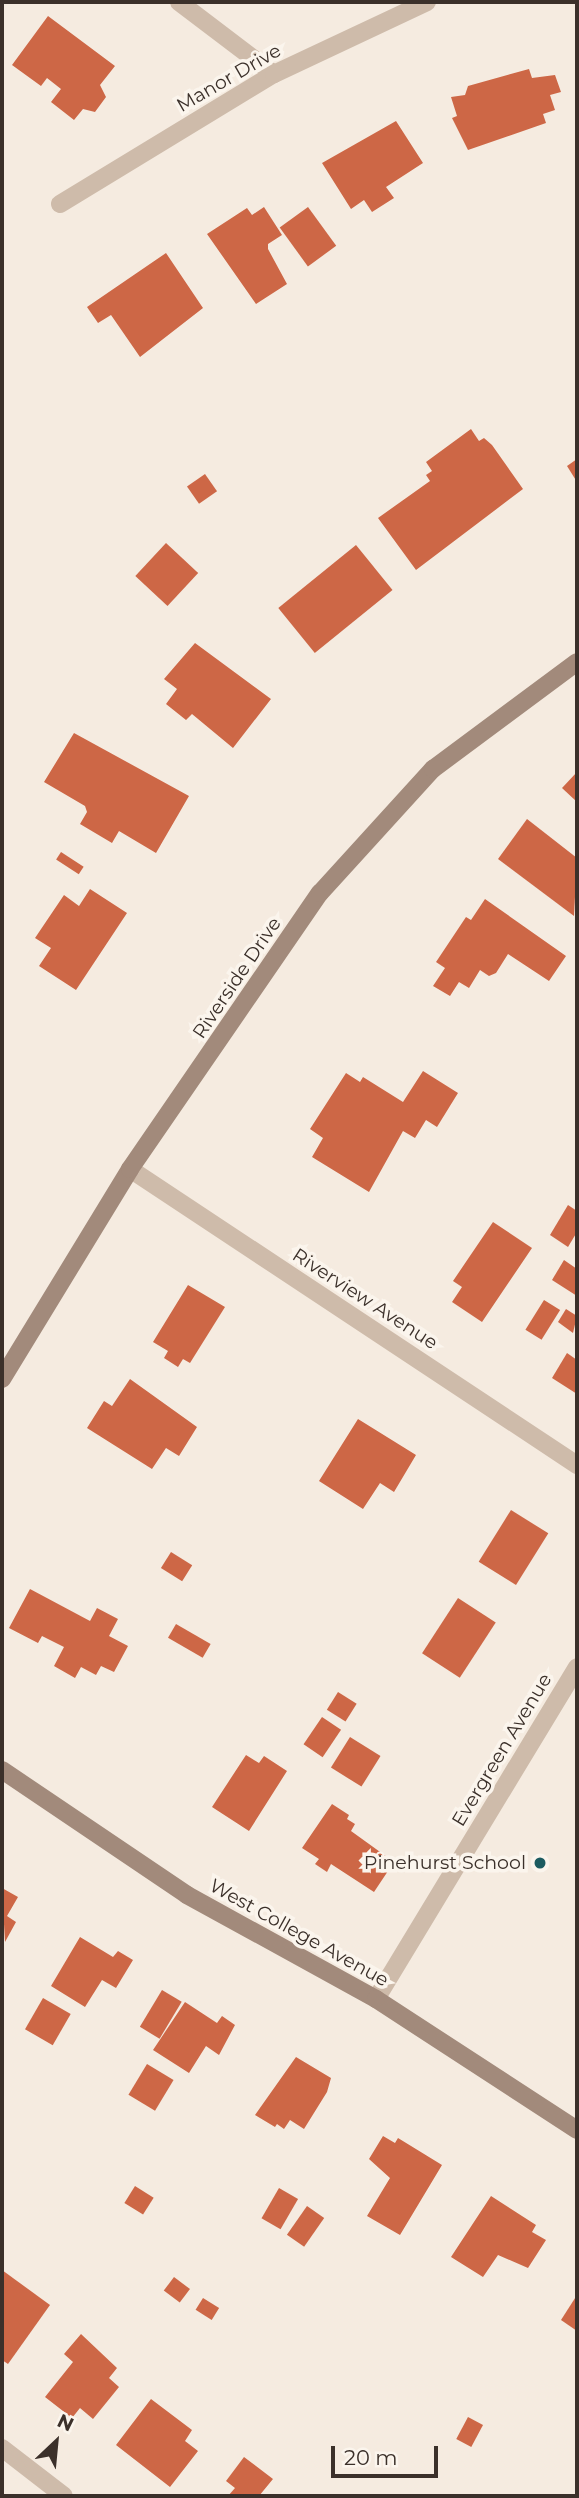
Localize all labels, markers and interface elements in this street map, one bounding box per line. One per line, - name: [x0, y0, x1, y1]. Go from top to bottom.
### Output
- street label: Manor Drive: [173, 39, 285, 117]
- street label: Riverside Drive: [188, 913, 286, 1043]
- street label: Riverview Avenue: [288, 1244, 442, 1354]
- street label: Evergreen Avenue: [447, 1669, 557, 1831]
- place label: Pinehurst School: [364, 1852, 526, 1874]
- marker: Pinehurst School: [532, 1855, 548, 1871]
- street label: West College Avenue: [205, 1874, 393, 1992]
- north arrow: [21, 2407, 91, 2477]
- text: N: [53, 2409, 77, 2436]
- scale bar: [334, 2432, 441, 2476]
- text: 20 m: [344, 2445, 398, 2470]

